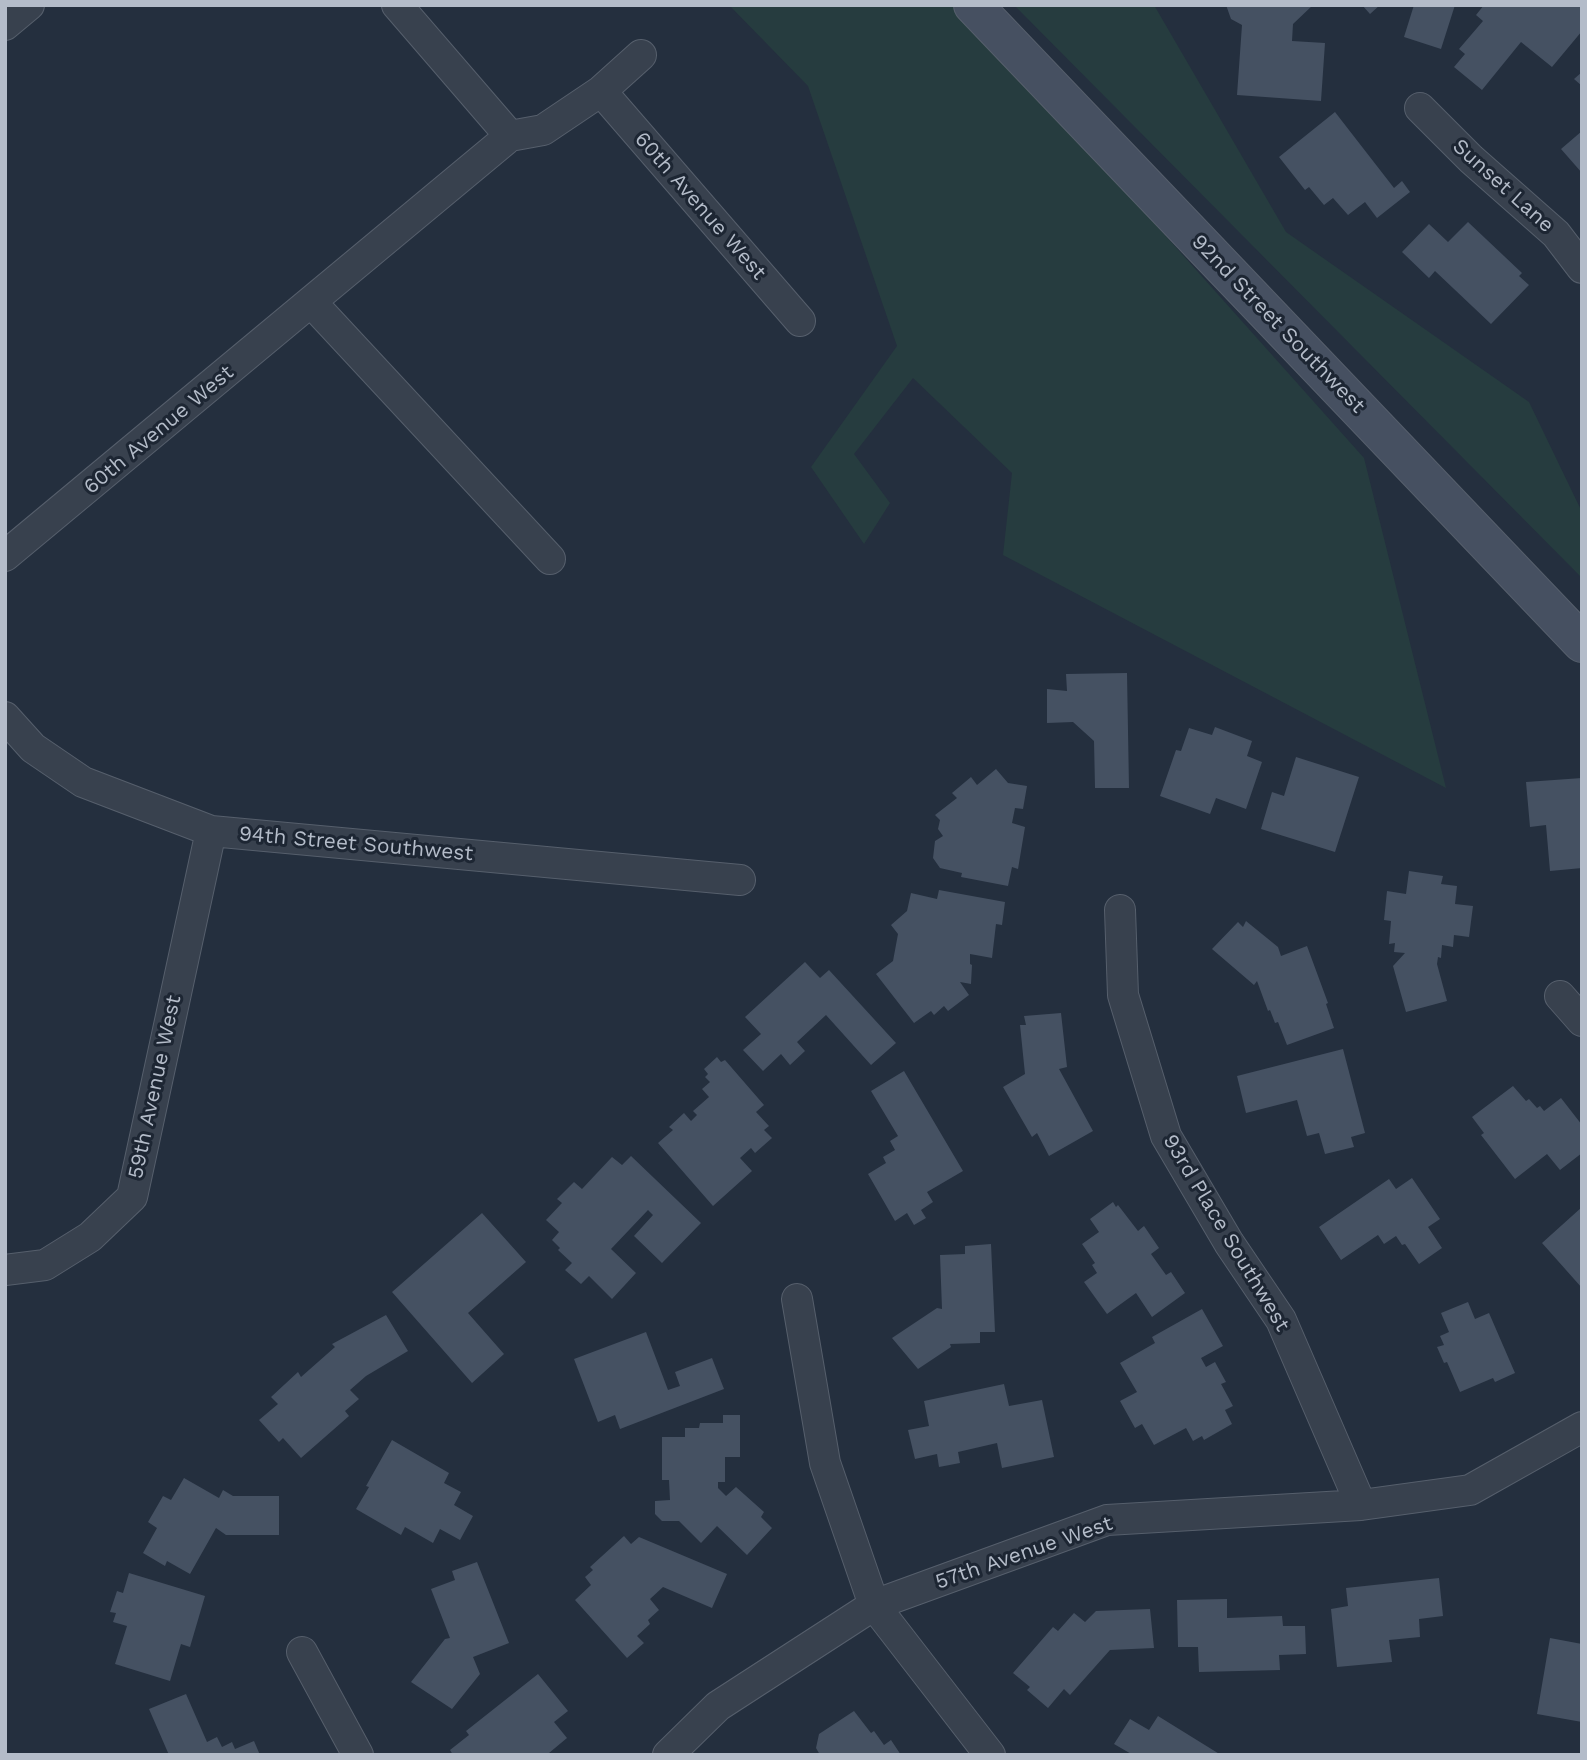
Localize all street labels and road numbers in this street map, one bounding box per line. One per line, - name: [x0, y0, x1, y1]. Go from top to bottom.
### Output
- street label: 60th Avenue West: [629, 127, 771, 285]
- street label: Sunset Lane: [1447, 134, 1559, 238]
- street label: 92nd Street Southwest: [1186, 229, 1370, 419]
- street label: 60th Avenue West: [79, 360, 239, 500]
- street label: 94th Street Southwest: [238, 821, 474, 867]
- street label: 59th Avenue West: [123, 993, 187, 1181]
- street label: 93rd Place Southwest: [1157, 1130, 1295, 1336]
- street label: 57th Avenue West: [932, 1511, 1116, 1595]

